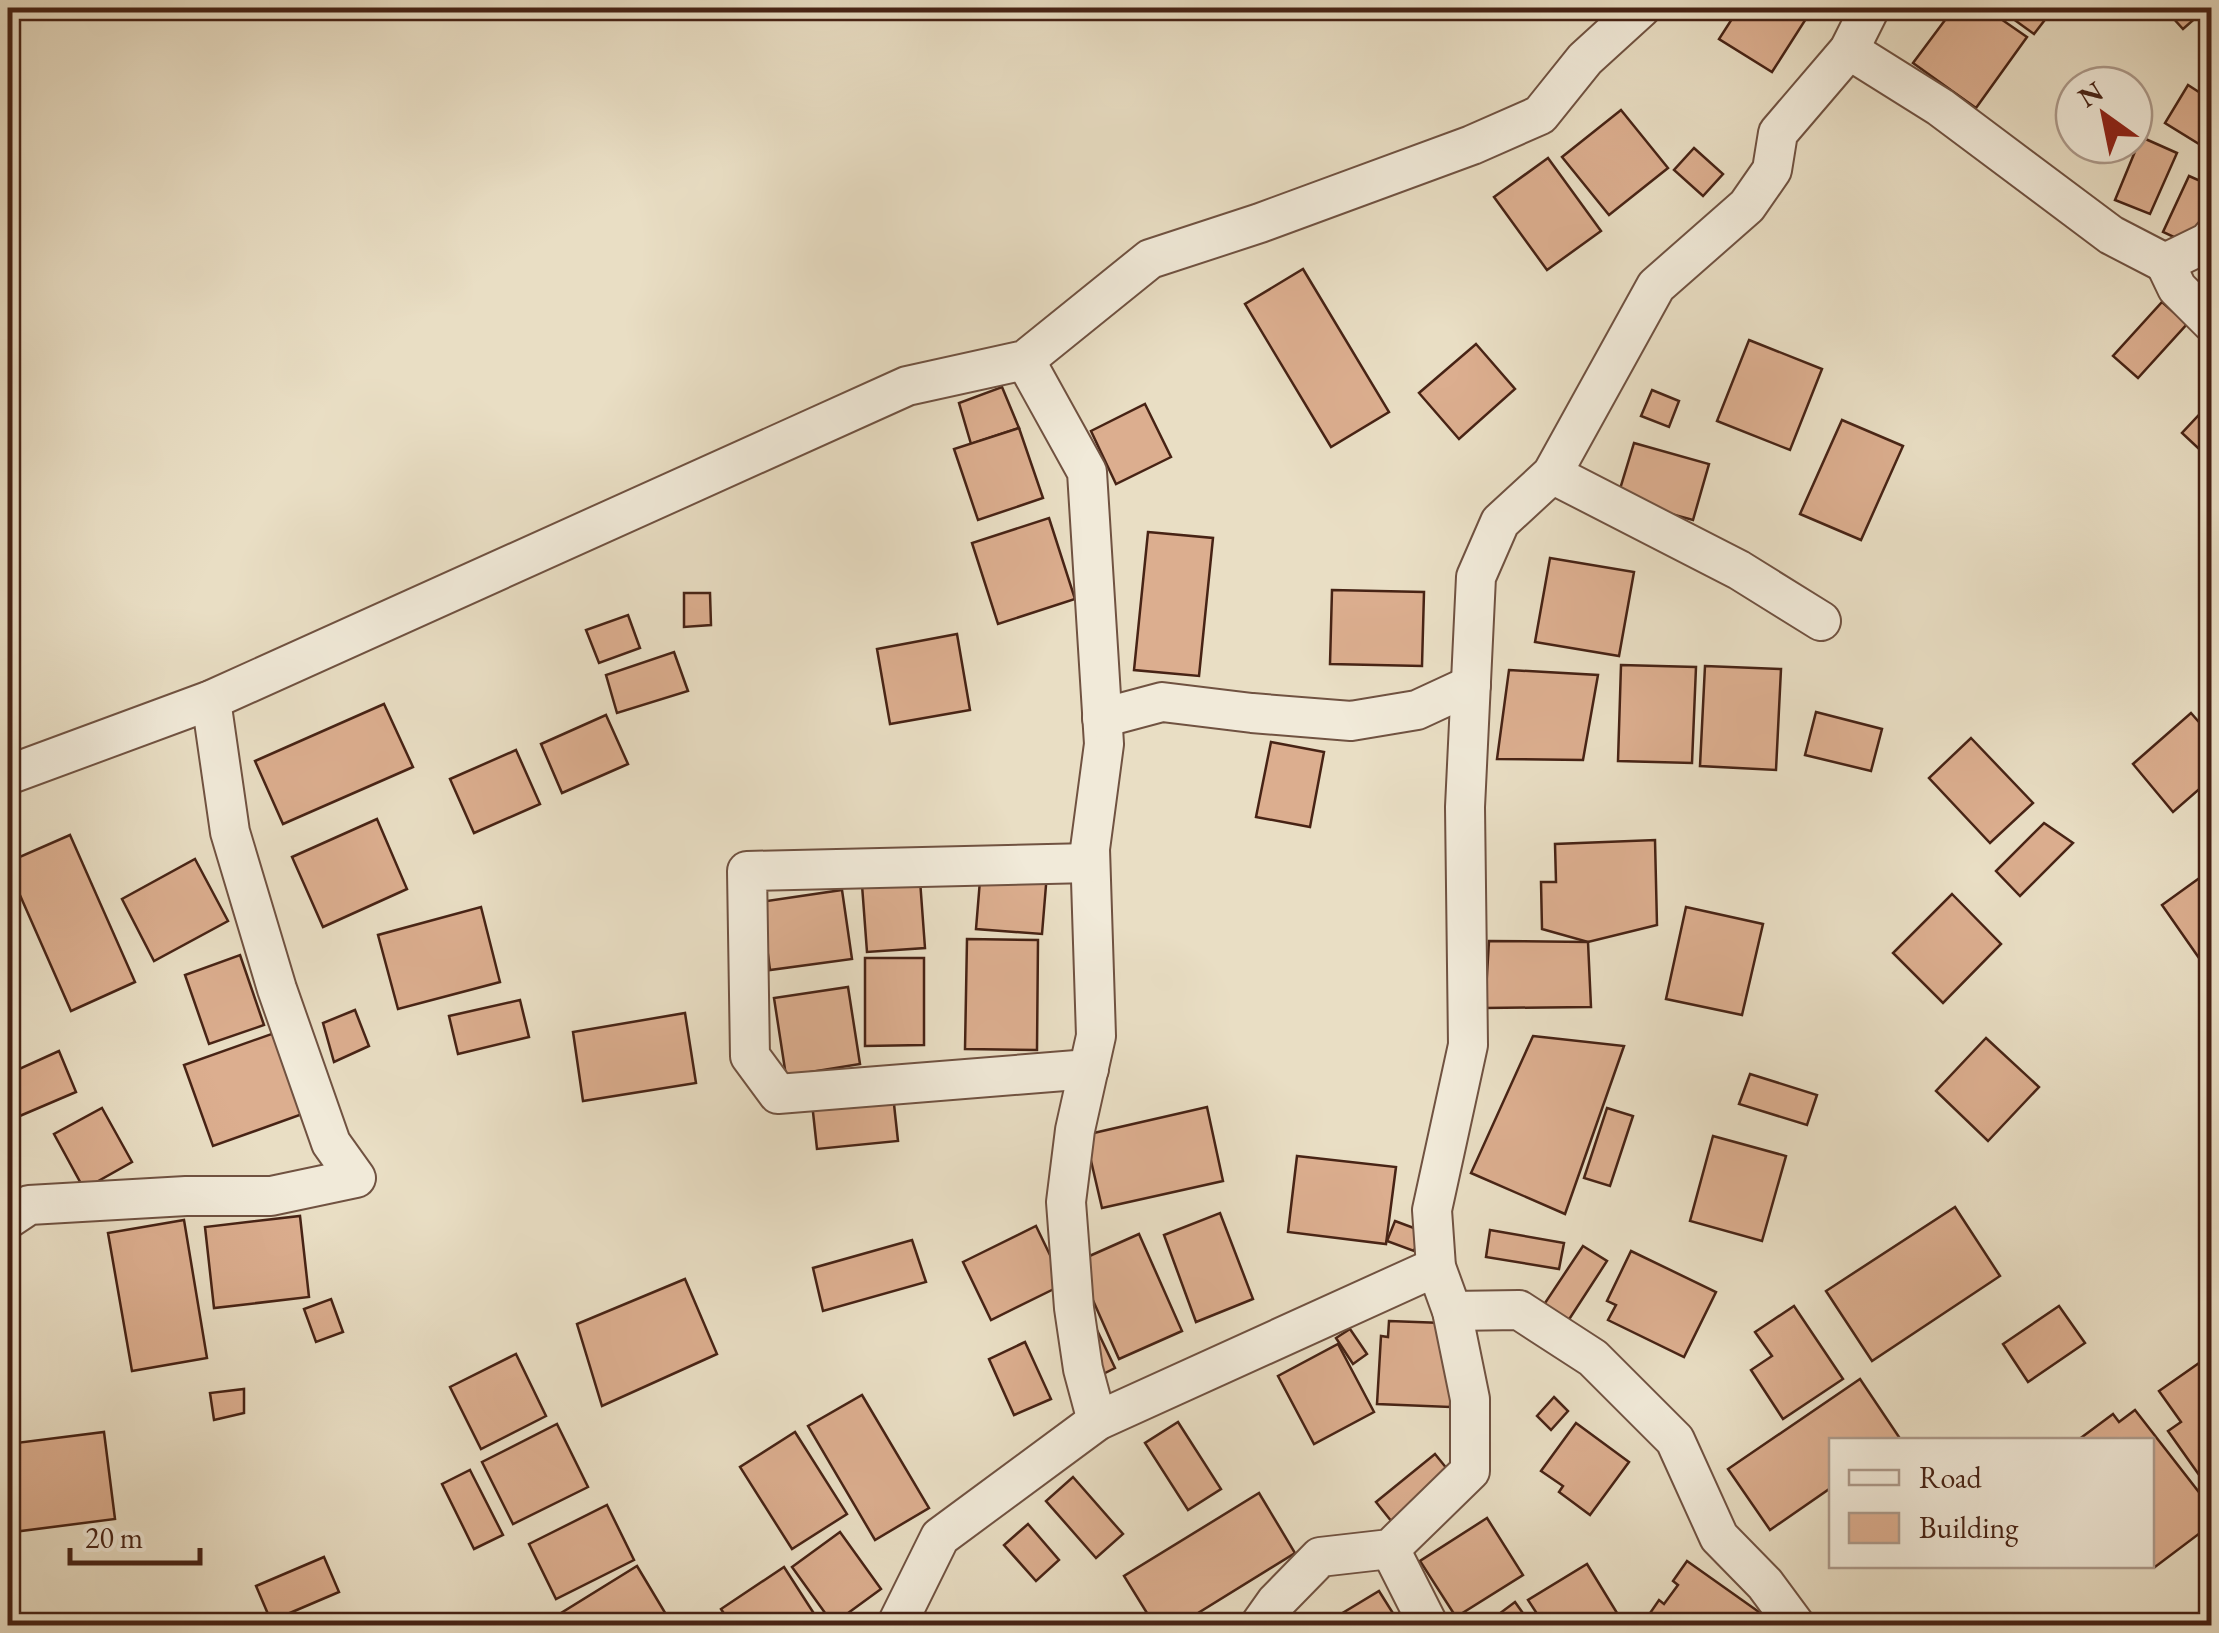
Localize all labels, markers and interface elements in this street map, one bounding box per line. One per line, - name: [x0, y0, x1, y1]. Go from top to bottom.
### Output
- north arrow: [2054, 65, 2154, 165]
- text: N: [2071, 73, 2110, 115]
- legend: [1829, 1438, 2154, 1568]
- text: Road: [1919, 1458, 1983, 1497]
- scale bar: [70, 1503, 200, 1565]
- text: Building: [1919, 1508, 2019, 1547]
- text: 20 m: [85, 1518, 143, 1557]

